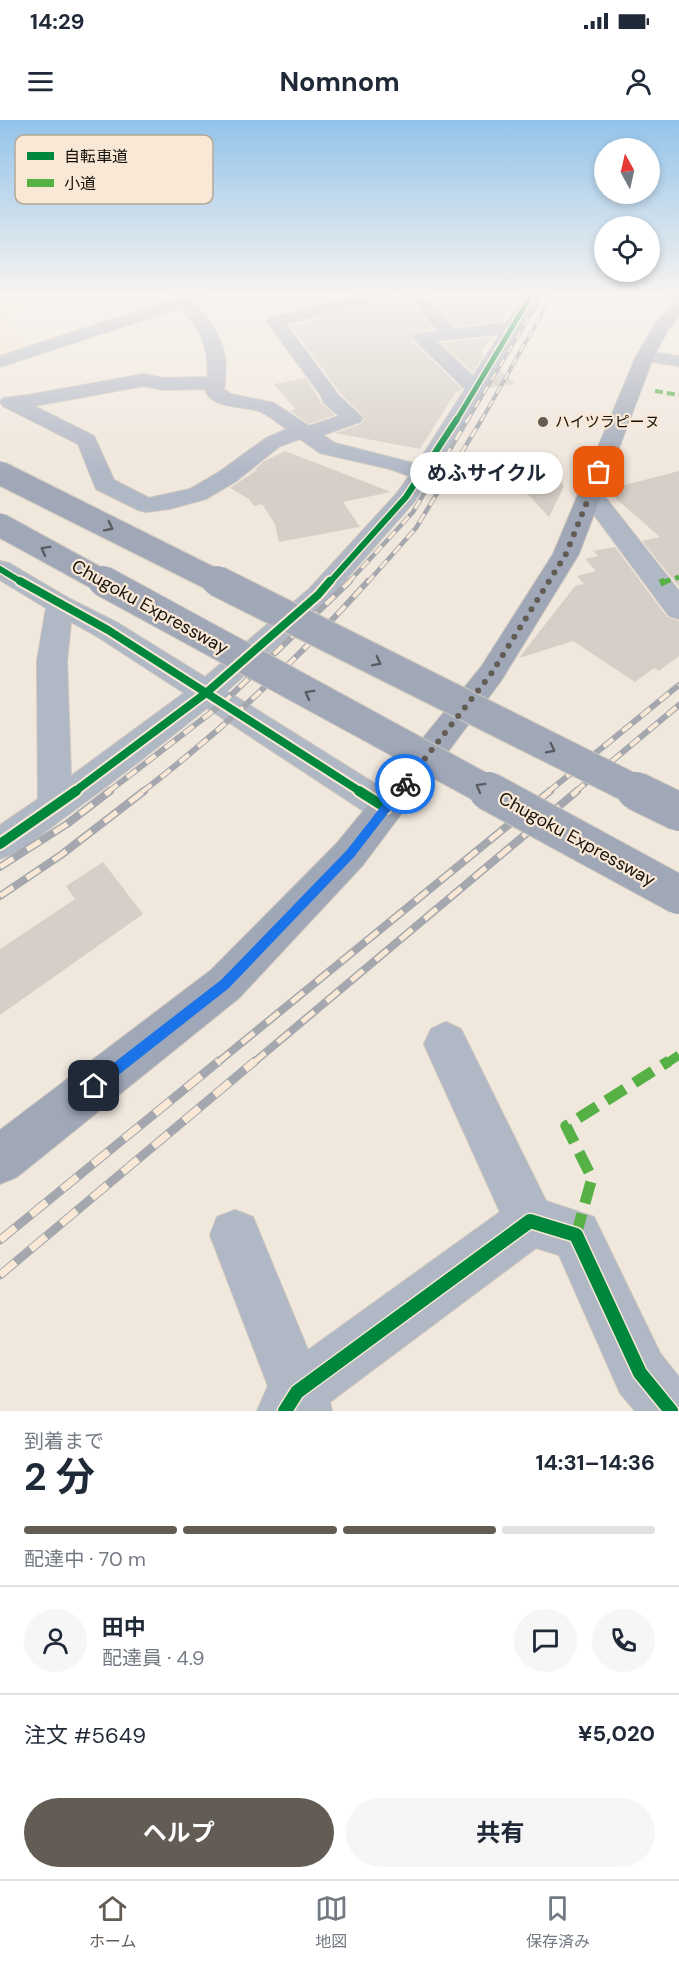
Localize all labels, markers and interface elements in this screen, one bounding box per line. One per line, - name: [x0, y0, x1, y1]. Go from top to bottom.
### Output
- text: 14:29: [30, 7, 84, 36]
- text: Nomnom: [279, 64, 400, 99]
- icon: menu: [24, 65, 57, 98]
- icon: person: [622, 65, 655, 98]
- legend: [15, 135, 213, 204]
- north arrow: [594, 138, 660, 204]
- map controls: [594, 138, 660, 282]
- text: 自転車道: [64, 146, 128, 167]
- text: 小道: [64, 173, 96, 194]
- button: locate: [594, 216, 660, 282]
- place label: ハイツラピーヌ: [555, 412, 660, 432]
- marker: ハイツラピーヌ: [536, 415, 550, 429]
- pin: [573, 446, 624, 497]
- callout: めふサイクル: [410, 451, 563, 493]
- icon: bag: [582, 455, 615, 488]
- text: めふサイクル: [427, 460, 546, 486]
- one-way arrow: [102, 520, 113, 532]
- one-way arrow: [41, 546, 52, 557]
- street label: Chugoku Expressway: [67, 554, 233, 660]
- one-way arrow: [371, 654, 382, 666]
- one-way arrow: [305, 690, 315, 701]
- one-way arrow: [545, 741, 556, 753]
- courier: [375, 754, 435, 814]
- icon: bike: [389, 768, 422, 801]
- one-way arrow: [476, 783, 486, 794]
- street label: Chugoku Expressway: [494, 786, 660, 892]
- pin: [68, 1060, 119, 1111]
- icon: home: [77, 1069, 110, 1102]
- text: 到着まで: [24, 1428, 104, 1454]
- text: 14:31–14:36: [536, 1448, 655, 1477]
- text: 2 分: [24, 1451, 95, 1502]
- text: 配達中 · 70 m: [24, 1546, 146, 1572]
- button: person: [24, 1609, 87, 1672]
- button: chat: [514, 1609, 577, 1672]
- button: phone: [592, 1609, 655, 1672]
- text: 田中: [102, 1613, 146, 1642]
- text: 配達員 · 4.9: [102, 1645, 205, 1671]
- text: ¥5,020: [578, 1719, 655, 1748]
- text: 注文 #5649: [24, 1721, 146, 1750]
- button: ヘルプ: [24, 1798, 334, 1867]
- button: 共有: [346, 1798, 655, 1867]
- tab: ホーム: [89, 1892, 137, 1952]
- tab: 地図: [315, 1892, 348, 1952]
- tab: 保存済み: [526, 1892, 590, 1952]

